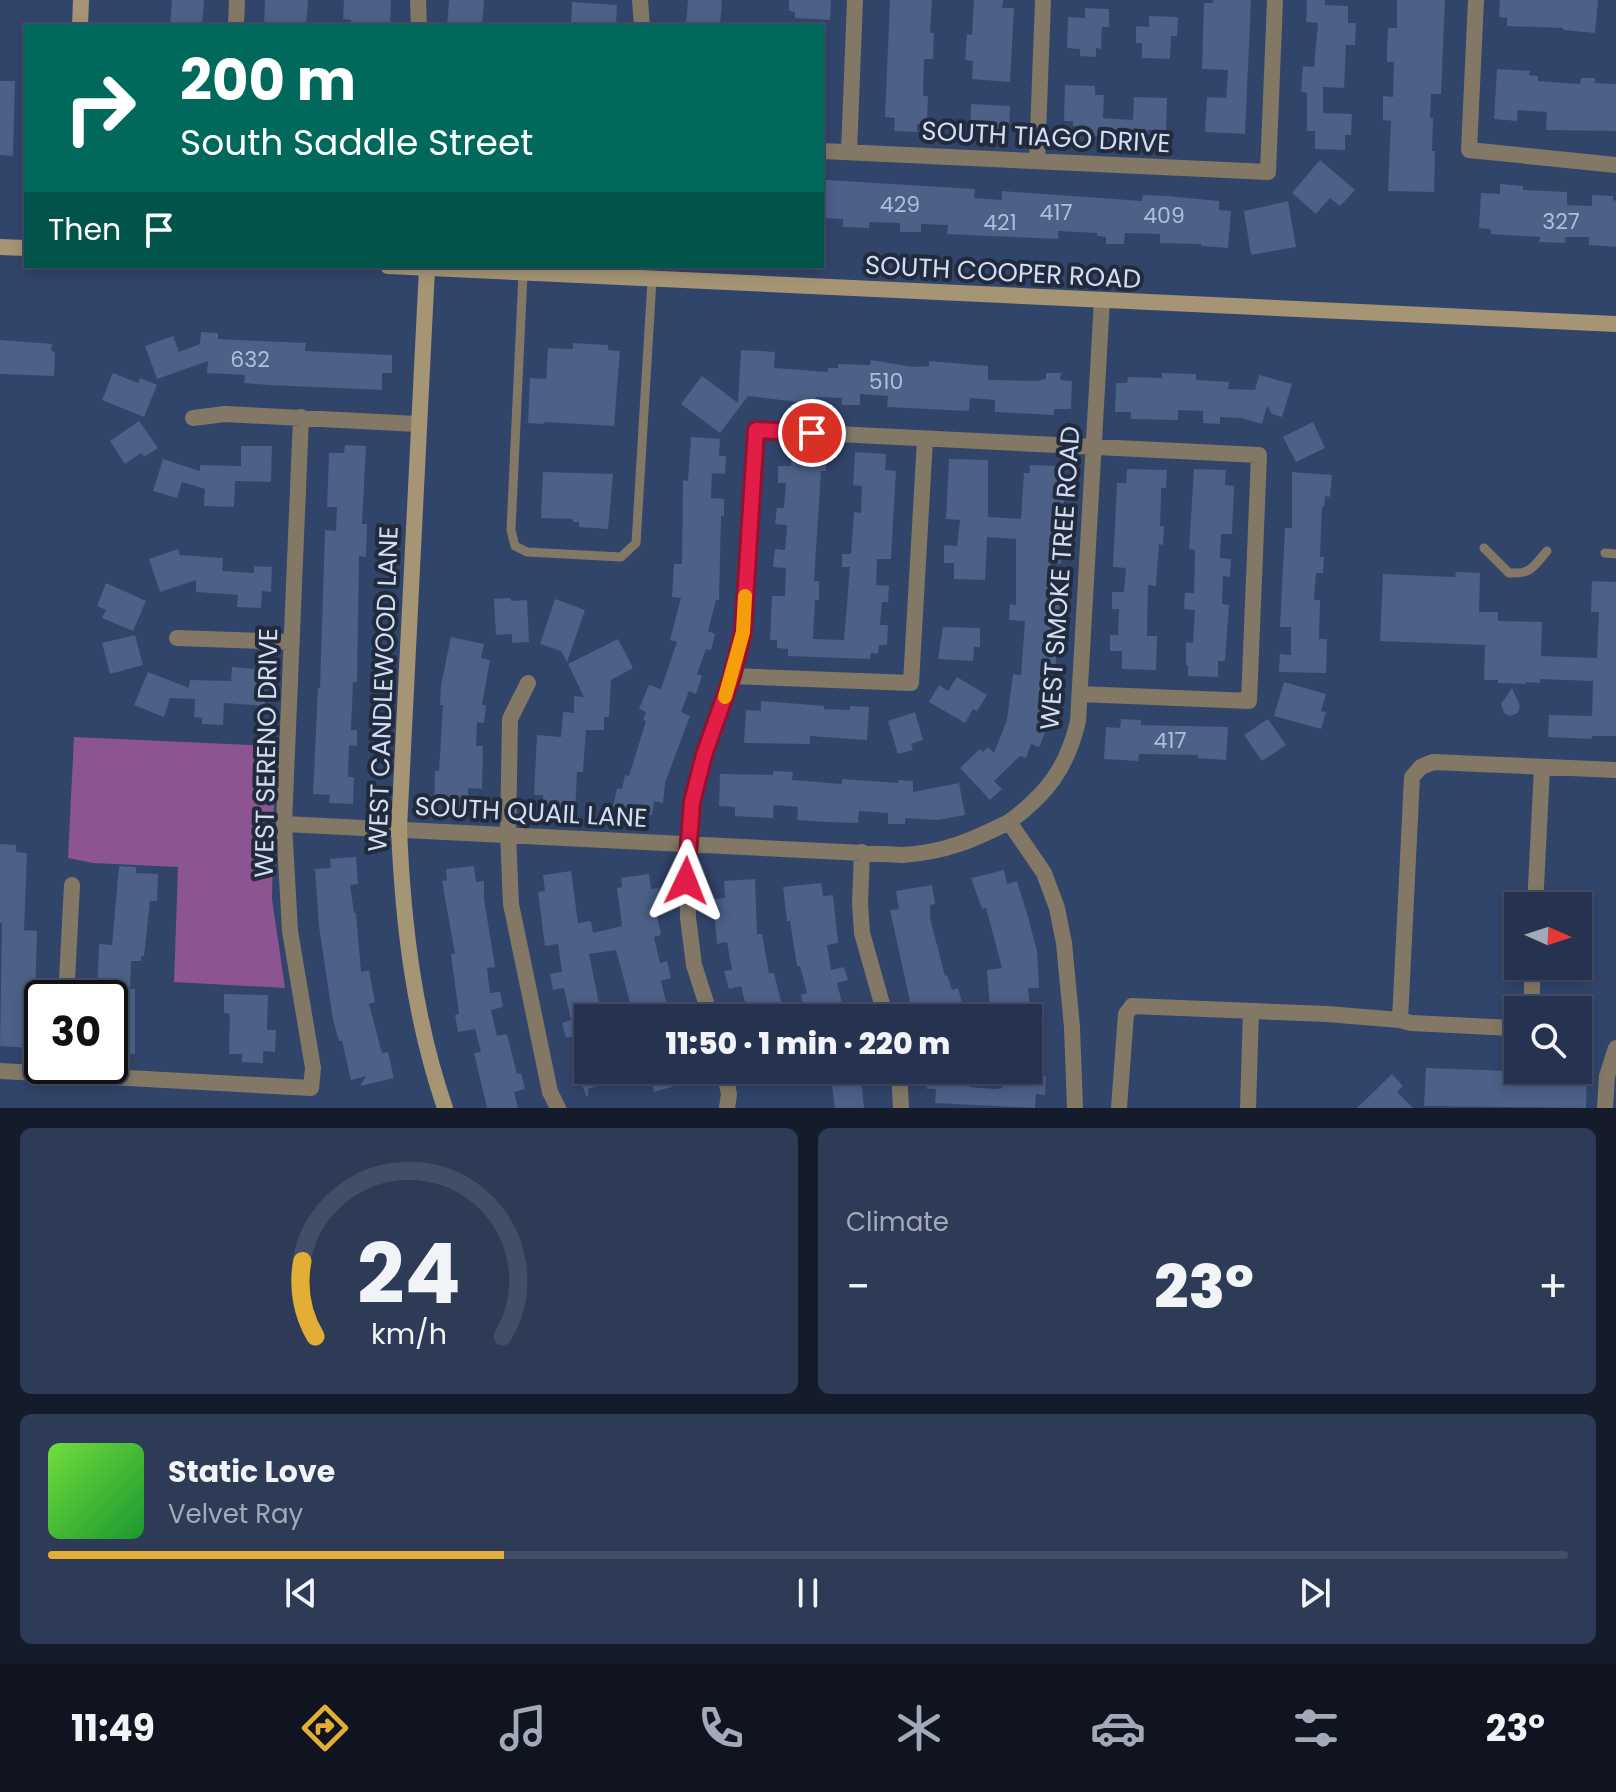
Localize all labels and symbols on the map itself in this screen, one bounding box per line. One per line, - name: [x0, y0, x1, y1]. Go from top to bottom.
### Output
- street label: SOUTH TIAGO DRIVE: [921, 112, 1171, 162]
- house number: 429: [880, 189, 920, 220]
- house number: 417: [1040, 197, 1072, 228]
- house number: 409: [1143, 200, 1185, 231]
- house number: 327: [1542, 206, 1580, 237]
- house number: 421: [983, 207, 1017, 238]
- street label: SOUTH COOPER ROAD: [864, 247, 1142, 297]
- house number: 632: [230, 344, 270, 375]
- house number: 510: [869, 366, 903, 397]
- pin: [778, 399, 846, 467]
- street label: WEST SMOKE TREE ROAD: [1031, 425, 1089, 731]
- street label: WEST CANDLEWOOD LANE: [359, 526, 407, 852]
- street label: WEST SERENO DRIVE: [246, 628, 286, 878]
- house number: 417: [1154, 725, 1186, 756]
- street label: SOUTH QUAIL LANE: [414, 788, 648, 836]
- position arrow: [644, 839, 728, 923]
- north arrow: [1504, 892, 1592, 980]
- speed limit sign: 30: [24, 980, 128, 1084]

